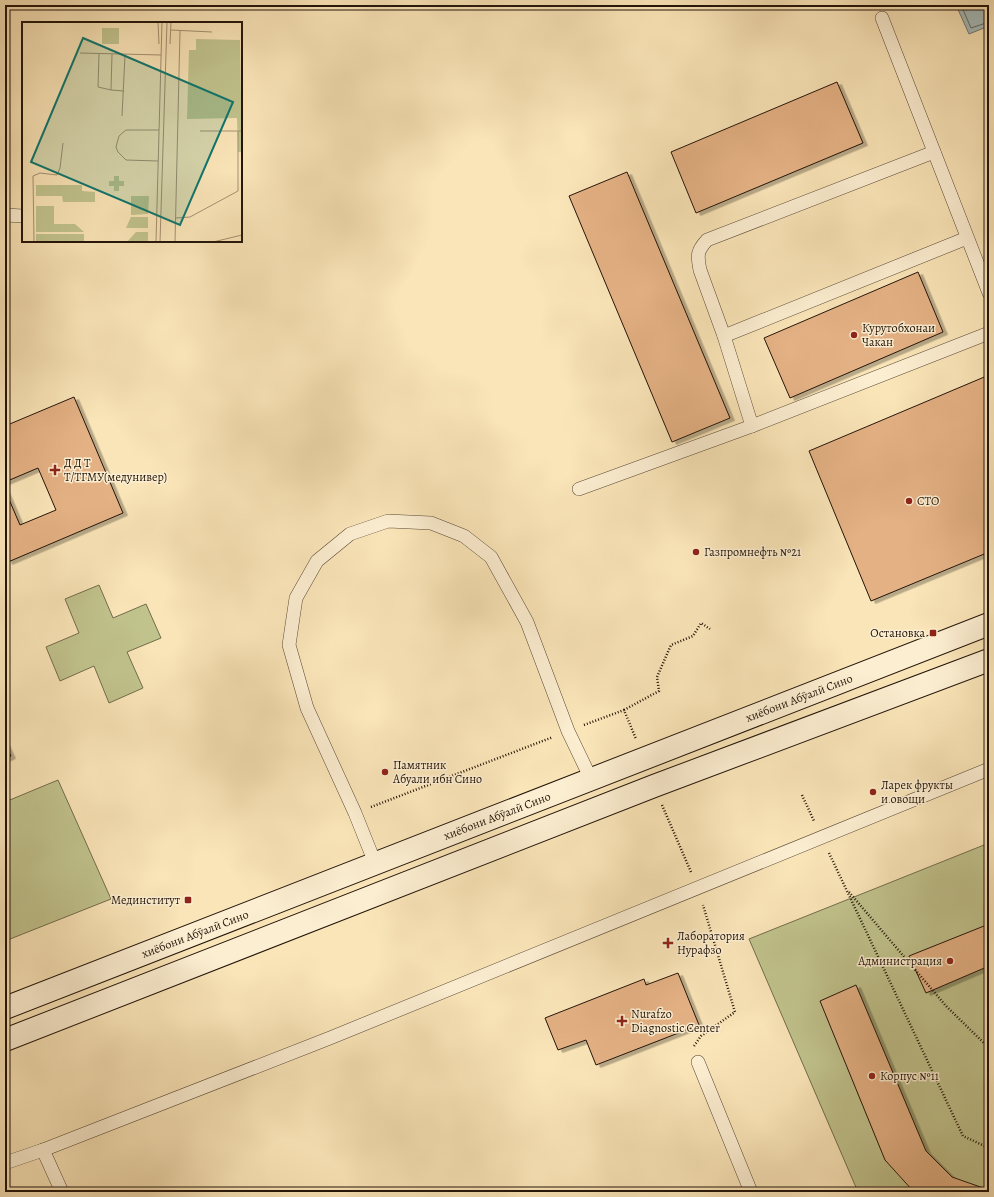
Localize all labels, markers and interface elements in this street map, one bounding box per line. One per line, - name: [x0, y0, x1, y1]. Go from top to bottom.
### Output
- inset map: [22, 22, 242, 242]
- place label: Курутобхонаи Чакан: [862, 320, 935, 350]
- marker: Курутобхонаи Чакан: [849, 330, 859, 340]
- place label: Д Д Т Т/ТГМУ(медунивер): [64, 455, 167, 485]
- marker: Д Д Т Т/ТГМУ(медунивер): [49, 464, 61, 476]
- place label: СТО: [917, 493, 939, 509]
- marker: СТО: [904, 496, 914, 506]
- place label: Газпромнефть №21: [704, 544, 801, 560]
- marker: Газпромнефть №21: [691, 547, 701, 557]
- place label: Остановка: [870, 625, 925, 641]
- marker: Остановка: [928, 628, 938, 638]
- street label: хиёбони Абӯалӣ Сино: [743, 670, 855, 726]
- place label: Памятник Абуали ибн Сино: [392, 757, 482, 787]
- marker: Памятник Абуали ибн Сино: [380, 767, 390, 777]
- place label: Ларек фрукты и овощи: [881, 777, 953, 807]
- marker: Ларек фрукты и овощи: [868, 787, 878, 797]
- street label: хиёбони Абӯалӣ Сино: [441, 788, 553, 844]
- place label: Мединститут: [111, 892, 181, 908]
- marker: Мединститут: [183, 895, 193, 905]
- street label: хиёбони Абӯалӣ Сино: [139, 906, 251, 962]
- place label: Лаборатория Нурафзо: [677, 928, 745, 958]
- marker: Лаборатория Нурафзо: [662, 937, 674, 949]
- place label: Администрация: [857, 953, 942, 969]
- marker: Администрация: [945, 956, 955, 966]
- place label: Nurafzo Diagnostic Center: [631, 1006, 720, 1036]
- marker: Nurafzo Diagnostic Center: [616, 1015, 628, 1027]
- place label: Корпус №11: [880, 1068, 939, 1084]
- marker: Корпус №11: [867, 1071, 877, 1081]

